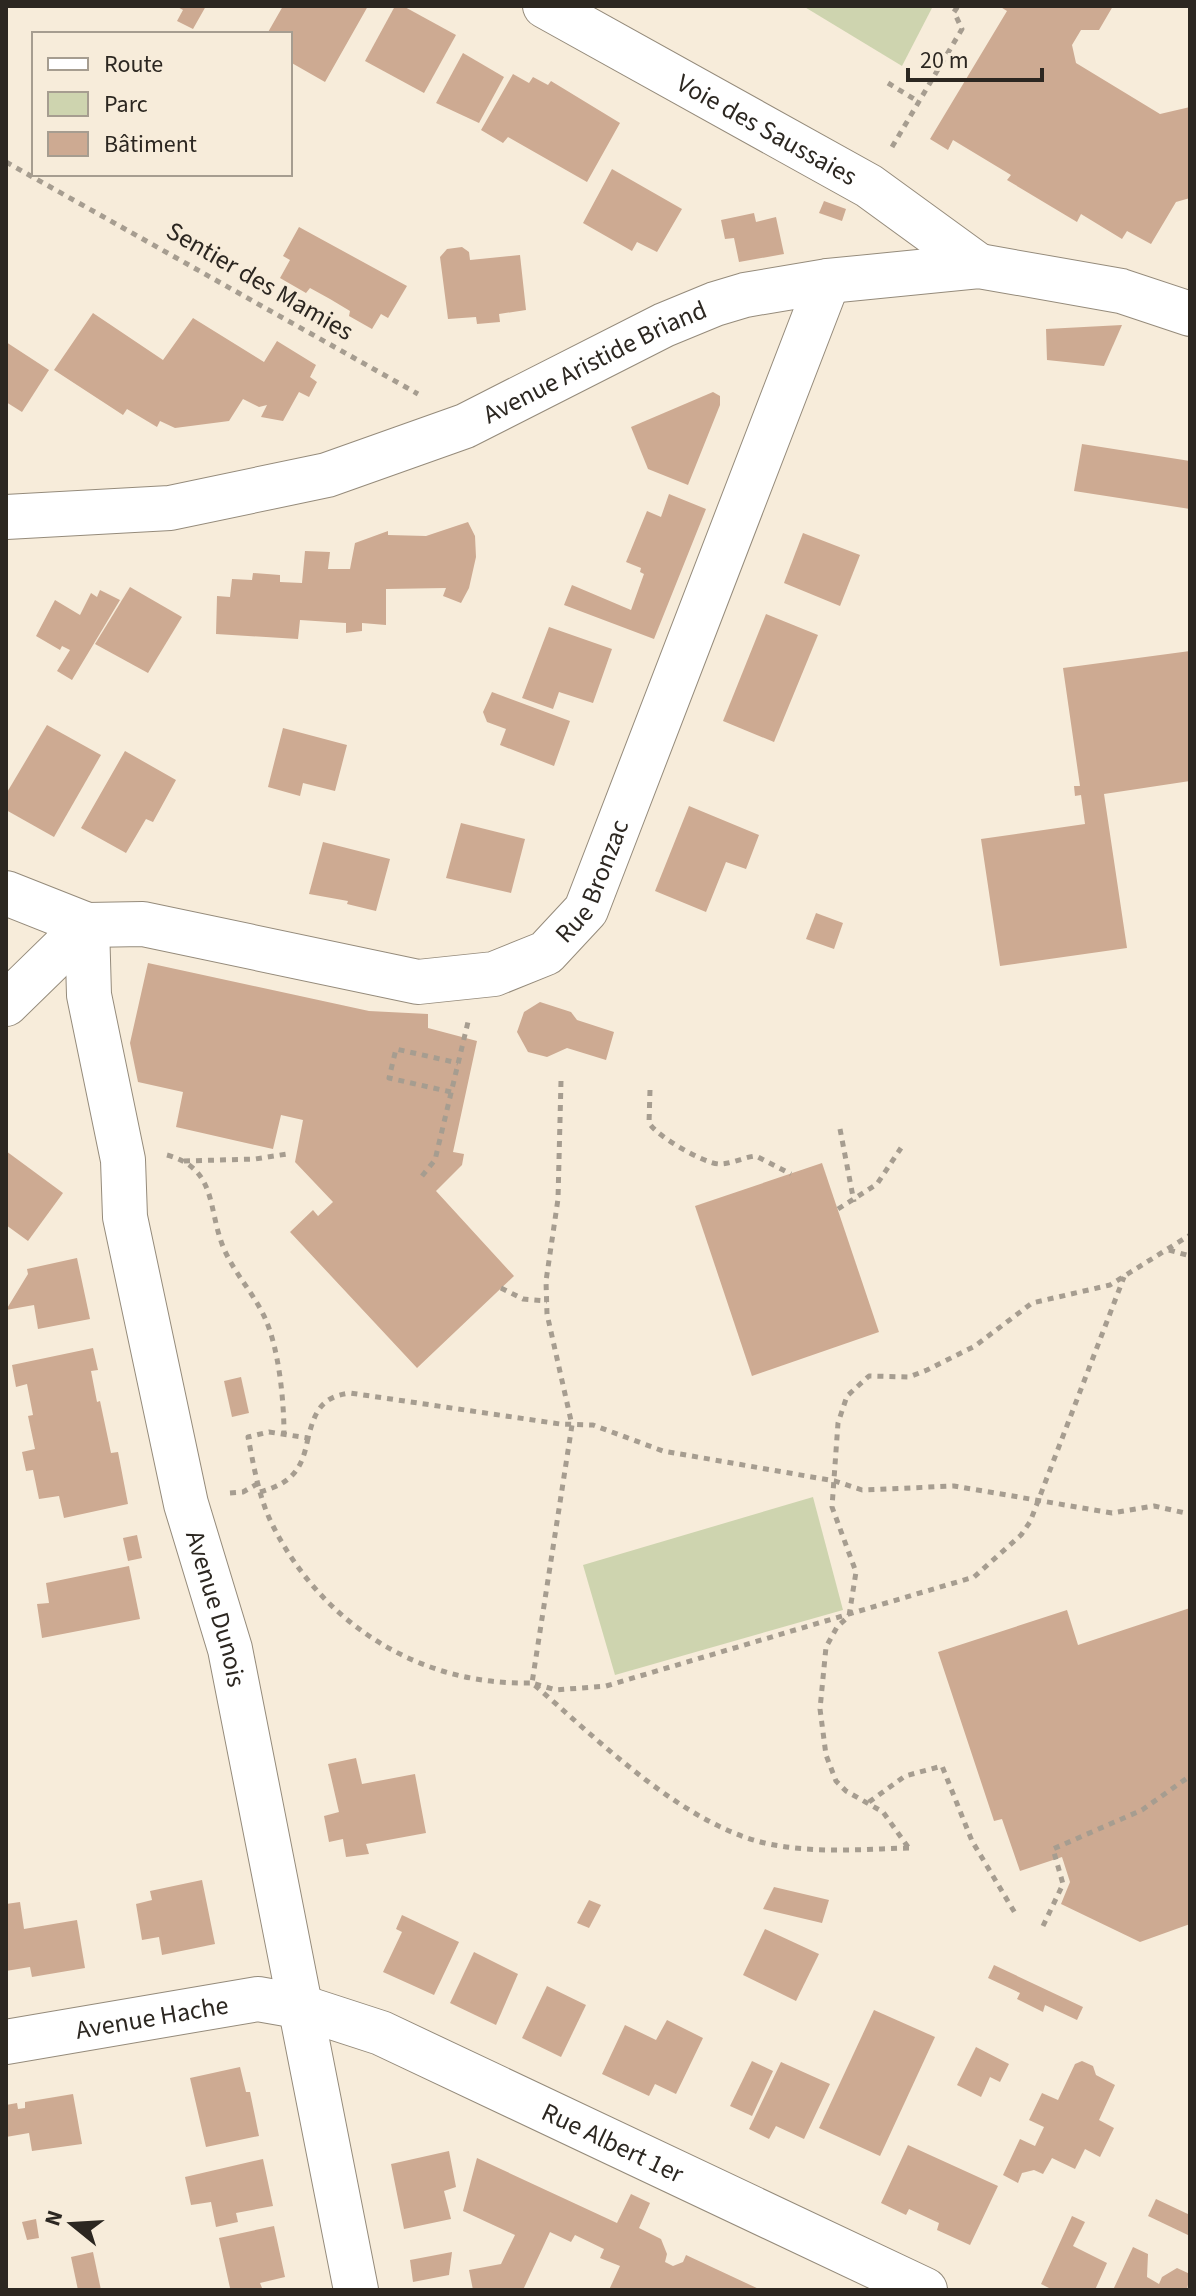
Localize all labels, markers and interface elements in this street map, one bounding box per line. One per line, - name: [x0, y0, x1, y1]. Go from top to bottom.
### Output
- legend: [32, 32, 292, 176]
- scale bar: [908, 32, 1042, 82]
- text: 20 m: [920, 43, 969, 78]
- text: Route: [104, 47, 163, 82]
- street label: Voie des Saussaies: [670, 64, 864, 194]
- text: Parc: [104, 87, 148, 122]
- text: Bâtiment: [104, 127, 197, 162]
- street label: Sentier des Mamies: [160, 212, 360, 350]
- street label: Avenue Aristide Briand: [476, 291, 712, 433]
- street label: Rue Bronzac: [546, 814, 638, 951]
- street label: Avenue Dunois: [177, 1526, 256, 1690]
- street label: Avenue Hache: [73, 1986, 231, 2048]
- street label: Rue Albert 1er: [536, 2093, 691, 2192]
- north arrow: [32, 2184, 112, 2264]
- text: N: [36, 2206, 71, 2230]

